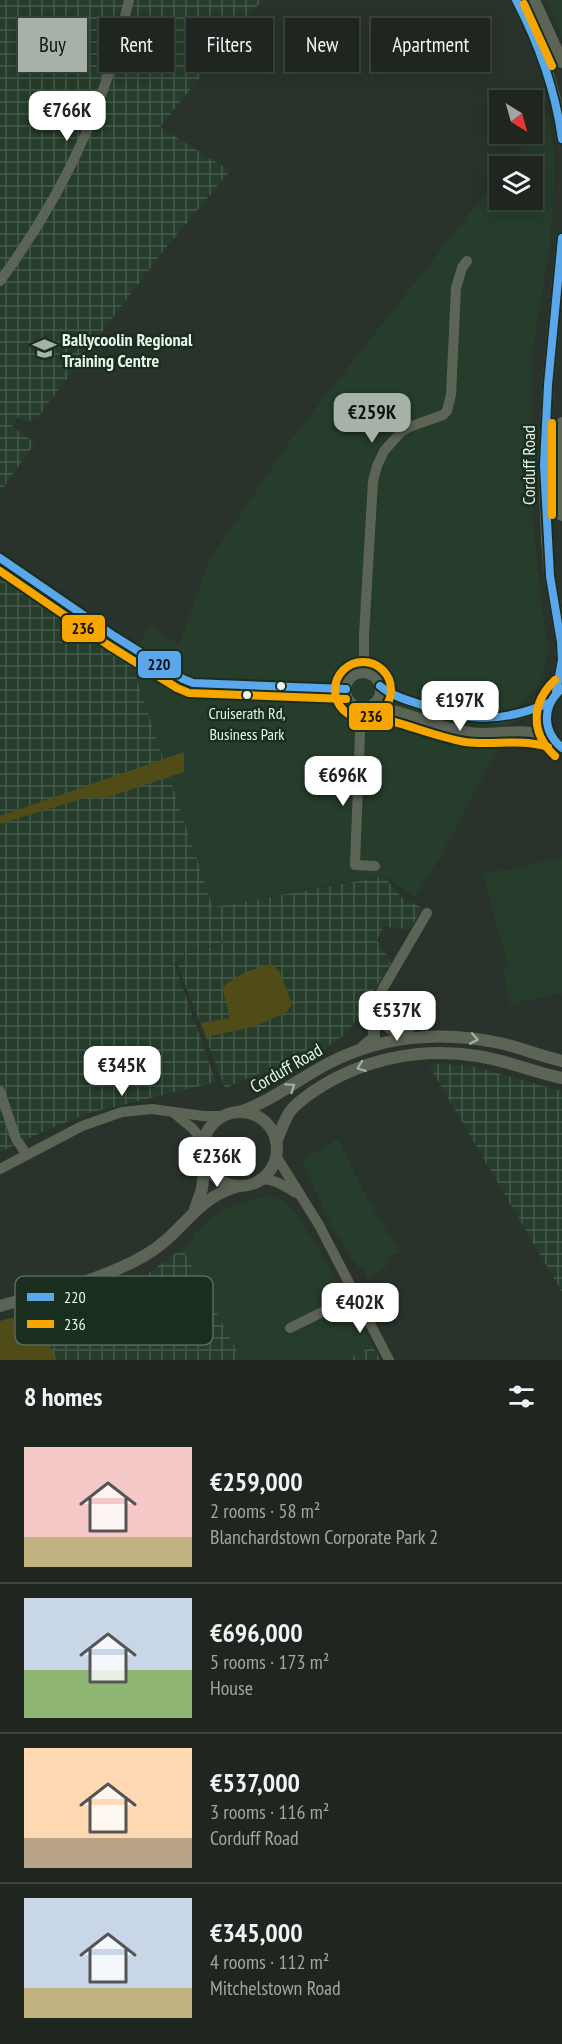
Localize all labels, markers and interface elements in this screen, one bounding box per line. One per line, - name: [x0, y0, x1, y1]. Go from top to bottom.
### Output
- chip: Buy: [18, 18, 87, 72]
- chip: Rent: [99, 18, 174, 72]
- chip: Filters: [186, 18, 273, 72]
- chip: New: [285, 18, 359, 72]
- chip: Apartment: [371, 18, 490, 72]
- north arrow: [489, 90, 543, 144]
- map controls: [489, 90, 543, 210]
- pin: €766K: [25, 91, 109, 142]
- text: €766K: [43, 97, 91, 123]
- button: layers: [489, 156, 543, 210]
- place label: Ballycoolin Regional Training Centre: [62, 328, 193, 372]
- school or university icon: Ballycoolin Regional Training Centre: [31, 336, 57, 362]
- pin: €259K: [330, 393, 414, 444]
- text: €259K: [348, 399, 396, 425]
- street label: Corduff Road: [517, 425, 540, 505]
- line badge: 236: [61, 614, 106, 643]
- text: 236: [72, 618, 95, 638]
- line badge: 220: [137, 650, 182, 679]
- text: 220: [148, 654, 171, 674]
- unlabelled marker: [275, 680, 287, 692]
- pin: €197K: [418, 681, 502, 732]
- text: €197K: [436, 687, 484, 713]
- marker: Cruiserath Rd, Business Park: [241, 689, 253, 701]
- line badge: 236: [348, 702, 394, 731]
- place label: Cruiserath Rd, Business Park: [208, 703, 286, 744]
- text: 236: [360, 706, 383, 726]
- pin: €696K: [301, 756, 385, 807]
- text: €696K: [319, 762, 367, 788]
- pin: €537K: [355, 991, 439, 1042]
- text: €537K: [373, 997, 421, 1023]
- one-way arrow: [470, 1032, 479, 1044]
- street label: Corduff Road: [246, 1038, 326, 1098]
- pin: €345K: [80, 1046, 164, 1097]
- text: €345K: [98, 1052, 146, 1078]
- one-way arrow: [357, 1060, 368, 1072]
- one-way arrow: [284, 1083, 295, 1094]
- pin: €236K: [175, 1137, 259, 1188]
- text: €236K: [193, 1143, 241, 1169]
- legend: [15, 1276, 213, 1345]
- pin: €402K: [318, 1283, 402, 1334]
- text: 220: [64, 1287, 86, 1307]
- text: €402K: [336, 1289, 384, 1315]
- text: 236: [64, 1314, 86, 1334]
- text: 8 homes: [24, 1380, 102, 1413]
- icon: filters: [505, 1380, 538, 1413]
- text: €259,000: [210, 1465, 303, 1498]
- icon: home: [72, 1471, 144, 1543]
- text: 2 rooms · 58 m²: [210, 1498, 320, 1524]
- text: Blanchardstown Corporate Park 2: [210, 1524, 438, 1550]
- text: €696,000: [210, 1616, 303, 1649]
- icon: home: [72, 1622, 144, 1694]
- text: 5 rooms · 173 m²: [210, 1649, 329, 1675]
- text: House: [210, 1675, 253, 1701]
- text: €537,000: [210, 1766, 300, 1799]
- icon: home: [72, 1772, 144, 1844]
- text: 3 rooms · 116 m²: [210, 1799, 329, 1825]
- text: Corduff Road: [210, 1825, 299, 1851]
- text: €345,000: [210, 1916, 303, 1949]
- icon: home: [72, 1922, 144, 1994]
- text: 4 rooms · 112 m²: [210, 1949, 329, 1975]
- text: Mitchelstown Road: [210, 1975, 341, 2001]

